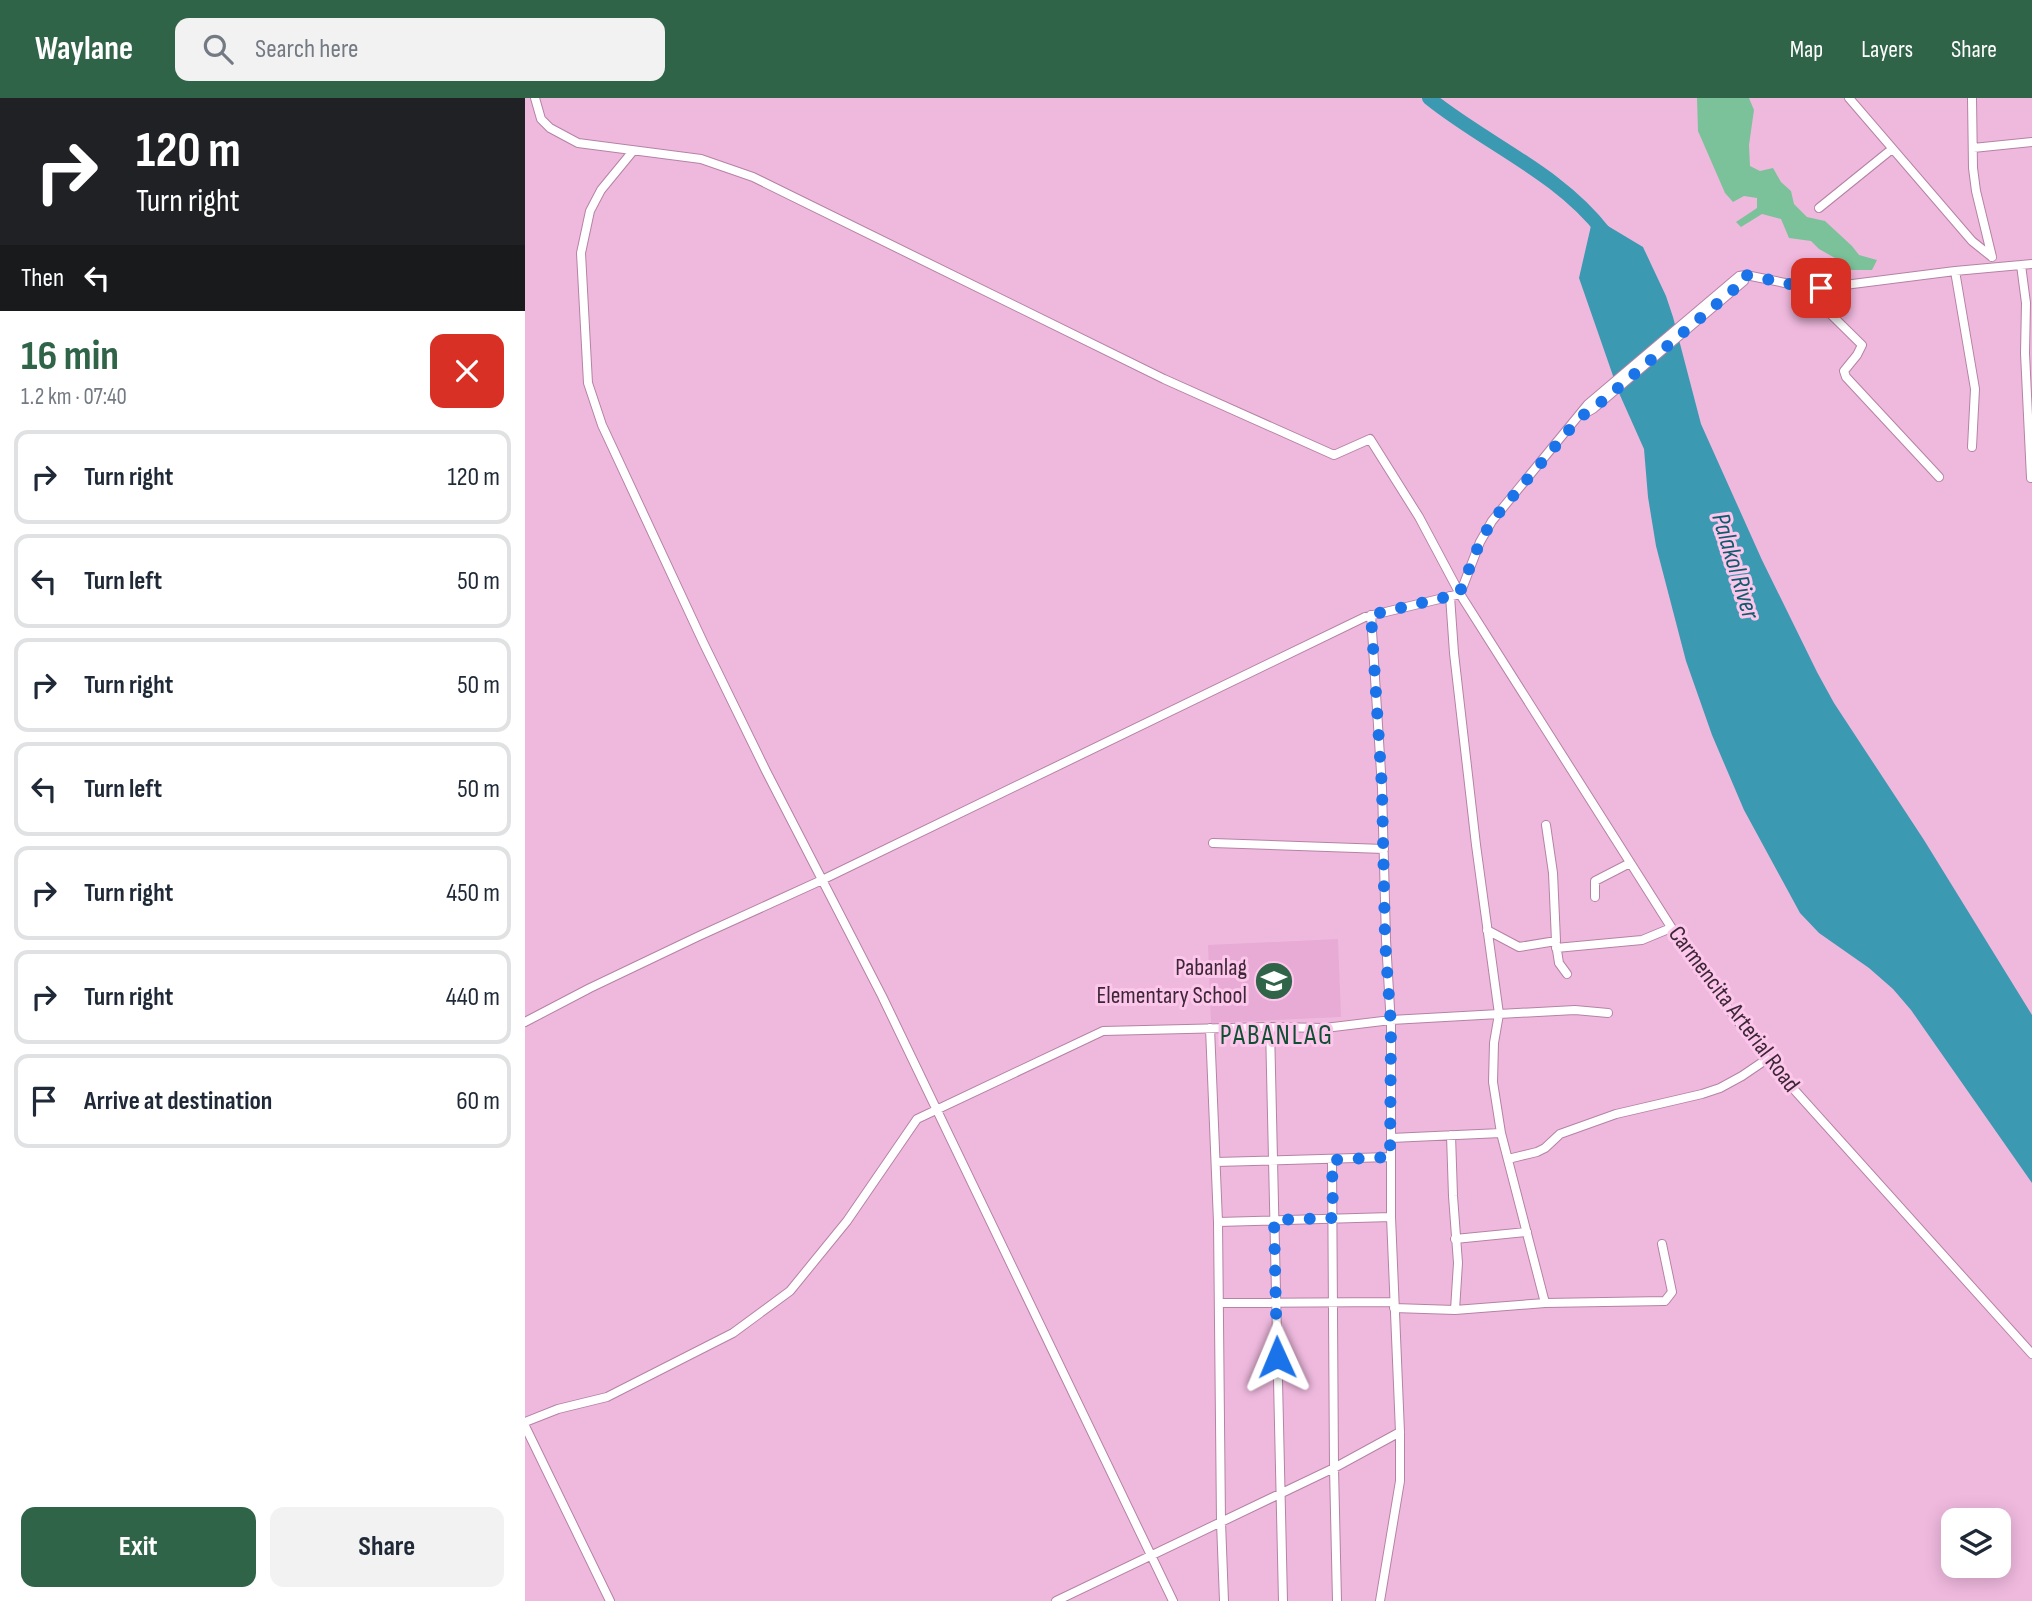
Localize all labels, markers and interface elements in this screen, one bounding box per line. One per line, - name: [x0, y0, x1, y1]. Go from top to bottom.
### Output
- search box: [175, 18, 665, 81]
- text: Waylane: [35, 29, 133, 69]
- icon: search: [199, 30, 237, 68]
- text: Search here: [255, 34, 358, 65]
- text: Map: [1790, 35, 1823, 64]
- text: Layers: [1861, 35, 1913, 64]
- text: Share: [1951, 35, 1997, 64]
- text: 120 m: [136, 122, 241, 181]
- icon: right: [21, 126, 112, 217]
- text: Turn right: [136, 182, 240, 221]
- pin: [1791, 258, 1851, 318]
- icon: left: [78, 259, 116, 297]
- text: Then: [21, 263, 64, 294]
- icon: arrive: [1802, 269, 1840, 307]
- text: 16 min: [21, 331, 119, 382]
- button: close: [430, 334, 504, 408]
- text: 1.2 km · 07:40: [21, 383, 127, 411]
- icon: right: [25, 458, 63, 496]
- text: Turn right: [84, 462, 173, 493]
- text: 120 m: [447, 462, 500, 493]
- water label: Palakol River: [1704, 509, 1766, 624]
- icon: left: [25, 562, 63, 600]
- text: Turn left: [84, 566, 162, 597]
- text: 50 m: [457, 566, 500, 597]
- icon: right: [25, 666, 63, 704]
- text: Turn right: [84, 670, 173, 701]
- text: 50 m: [457, 670, 500, 701]
- icon: left: [25, 770, 63, 808]
- text: Turn left: [84, 774, 162, 805]
- text: 50 m: [457, 774, 500, 805]
- icon: right: [25, 874, 63, 912]
- text: Turn right: [84, 878, 173, 909]
- text: 450 m: [446, 878, 500, 909]
- street label: Carmencita Arterial Road: [1662, 920, 1806, 1098]
- place label: Pabanlag Elementary School: [1096, 953, 1247, 1010]
- school or university icon: Pabanlag Elementary School: [1253, 960, 1295, 1002]
- icon: right: [25, 978, 63, 1016]
- text: Turn right: [84, 982, 173, 1013]
- text: 440 m: [446, 982, 500, 1013]
- district label: PABANLAG: [1220, 1019, 1334, 1052]
- icon: arrive: [25, 1082, 63, 1120]
- text: Arrive at destination: [84, 1086, 272, 1117]
- text: 60 m: [456, 1086, 500, 1117]
- position arrow: [1240, 1320, 1314, 1394]
- button: Exit: [21, 1507, 256, 1587]
- button: Share: [270, 1507, 504, 1587]
- map controls: [1941, 1508, 2011, 1578]
- button: layers: [1941, 1508, 2011, 1578]

